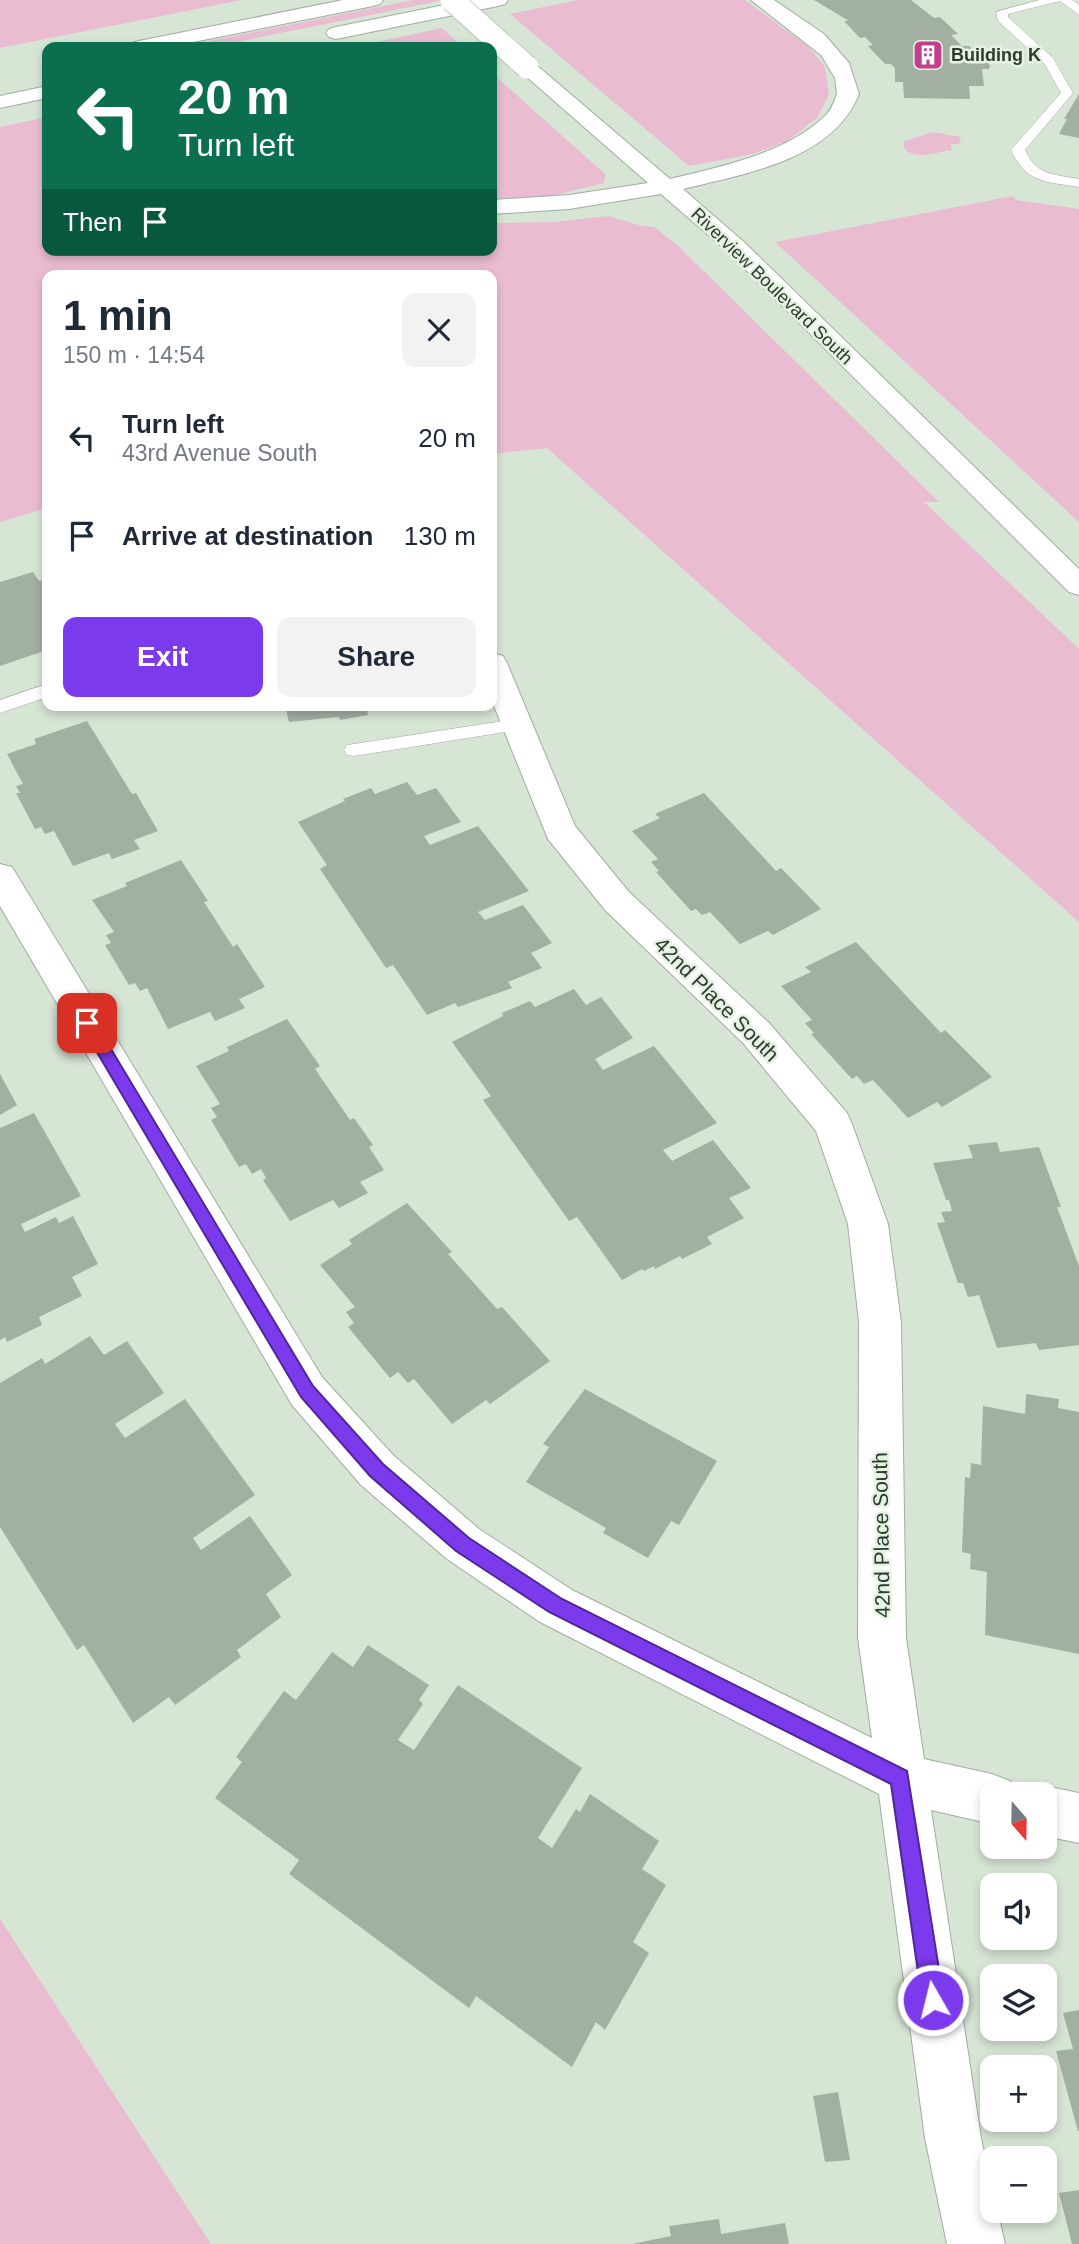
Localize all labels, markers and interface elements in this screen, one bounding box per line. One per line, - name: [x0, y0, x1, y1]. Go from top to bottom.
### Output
- building icon: Building K: [911, 38, 945, 72]
- place label: Building K: [951, 45, 1041, 65]
- icon: left: [63, 70, 154, 161]
- text: 20 m: [178, 70, 290, 124]
- text: Turn left: [178, 127, 294, 163]
- icon: arrive: [136, 203, 174, 241]
- street label: Riverview Boulevard South: [687, 204, 857, 368]
- text: Then: [63, 207, 122, 237]
- text: 1 min: [63, 292, 173, 339]
- button: close: [402, 293, 476, 367]
- text: 150 m · 14:54: [63, 342, 205, 368]
- text: Turn left: [122, 409, 224, 439]
- icon: left: [63, 419, 101, 457]
- text: 20 m: [418, 423, 476, 453]
- text: 43rd Avenue South: [122, 440, 317, 466]
- icon: arrive: [63, 517, 101, 555]
- text: Arrive at destination: [122, 521, 373, 551]
- text: 130 m: [404, 521, 476, 551]
- button: Exit: [63, 617, 263, 697]
- button: Share: [277, 617, 476, 697]
- street label: 42nd Place South: [650, 932, 784, 1066]
- pin: [57, 993, 117, 1053]
- icon: arrive: [68, 1004, 106, 1042]
- street label: 42nd Place South: [868, 1452, 894, 1618]
- north arrow: [980, 1782, 1057, 1858]
- map controls: [980, 1782, 1057, 2223]
- button: sound: [980, 1873, 1057, 1950]
- position arrow: [896, 1963, 970, 2037]
- button: layers: [980, 1964, 1057, 2041]
- button: +: [980, 2055, 1057, 2132]
- button: −: [980, 2146, 1057, 2223]

